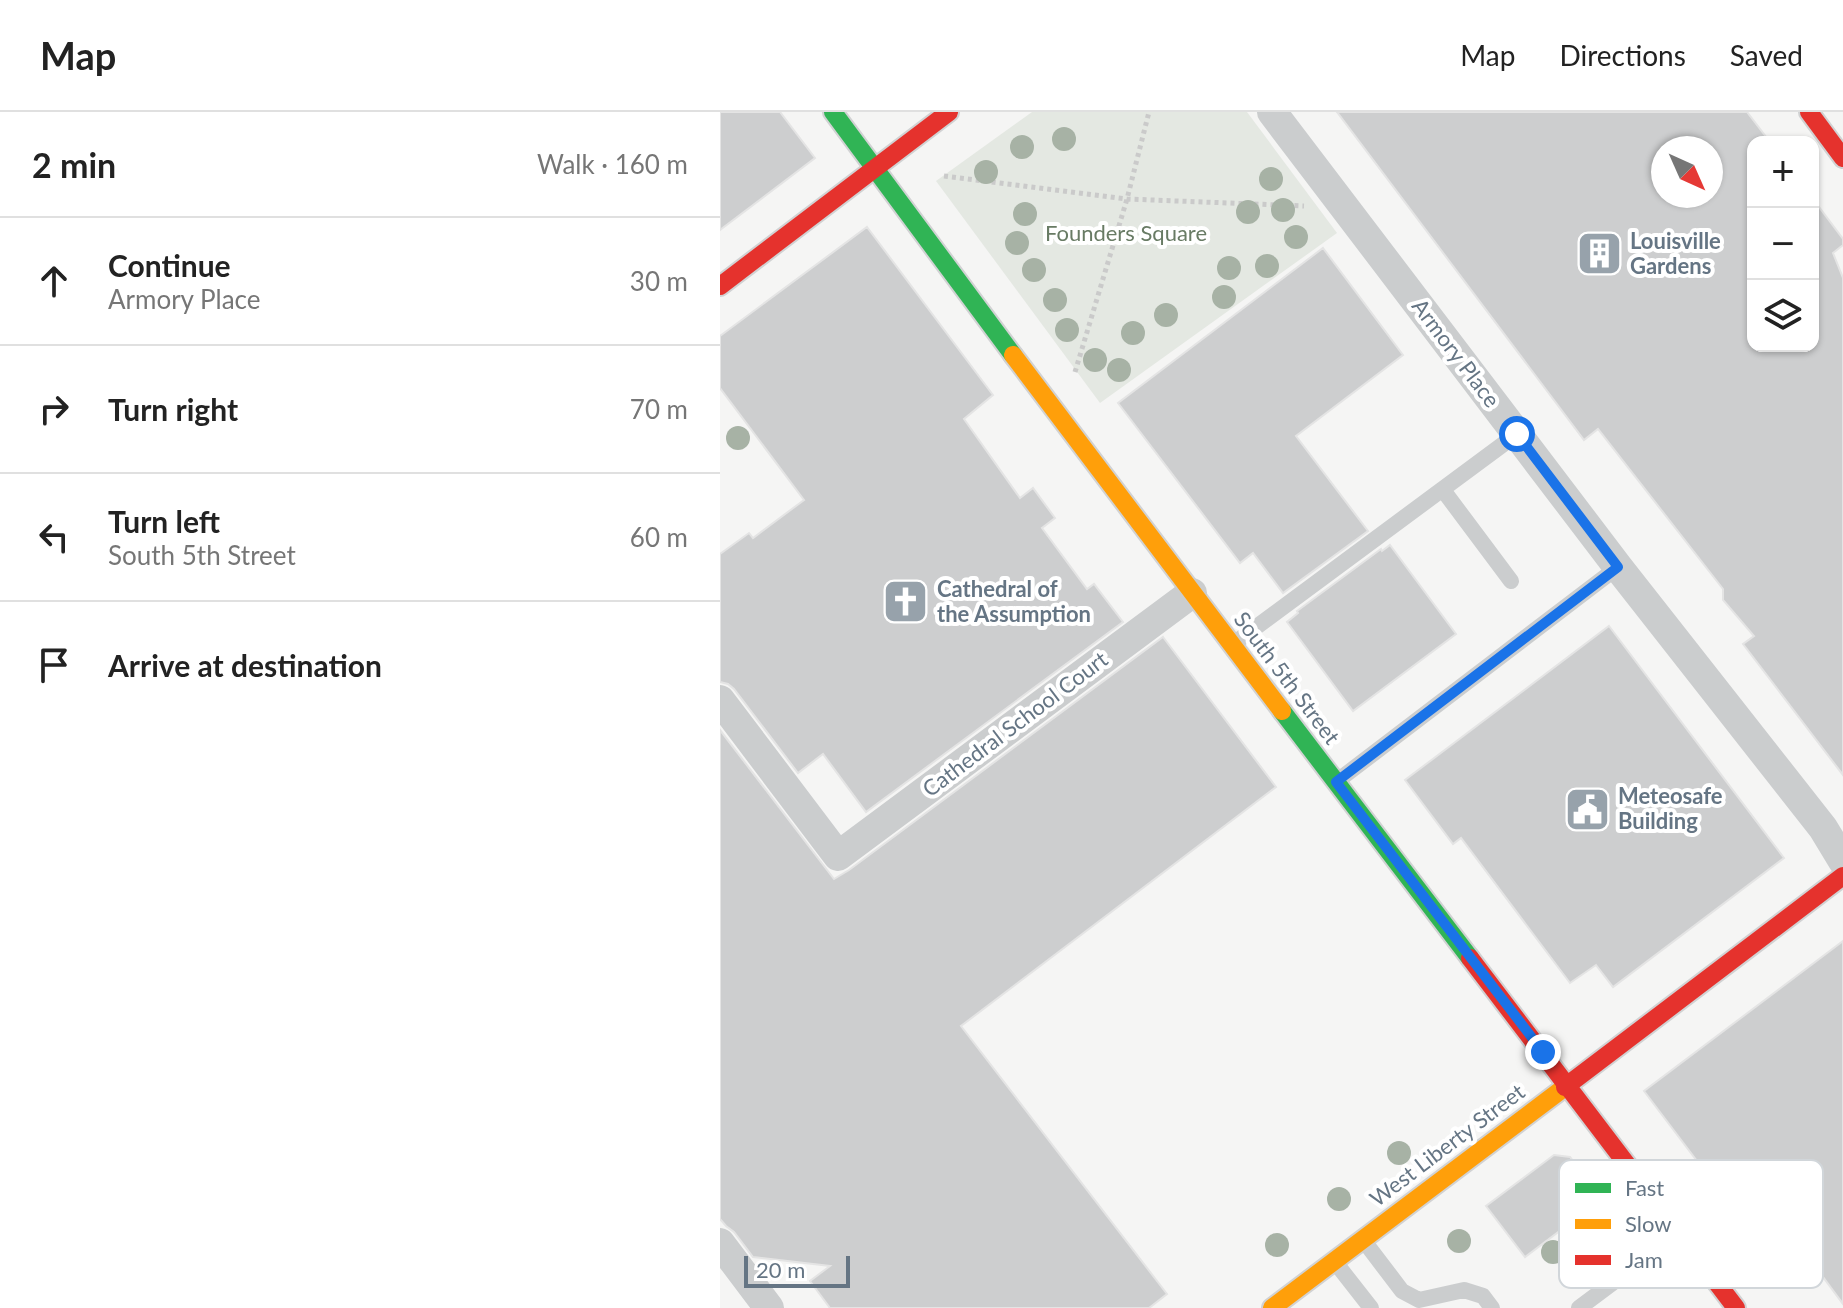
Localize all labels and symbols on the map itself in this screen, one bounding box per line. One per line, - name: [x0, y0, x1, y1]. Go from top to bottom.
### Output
- north arrow: [1651, 136, 1723, 208]
- park label: Founders Square: [1045, 219, 1207, 246]
- place label: Louisville Gardens: [1630, 227, 1721, 279]
- building icon: Louisville Gardens: [1575, 230, 1623, 278]
- street label: Armory Place: [1407, 293, 1506, 412]
- route start: [1499, 416, 1535, 452]
- place label: Cathedral of the Assumption: [937, 575, 1091, 627]
- church icon: Cathedral of the Assumption: [882, 578, 930, 626]
- street label: South 5th Street: [1229, 606, 1346, 749]
- street label: Cathedral School Court: [917, 645, 1113, 802]
- place label: Meteosafe Building: [1618, 782, 1723, 834]
- public building icon: Meteosafe Building: [1563, 785, 1611, 833]
- route end: [1525, 1034, 1561, 1070]
- street label: West Liberty Street: [1364, 1077, 1530, 1212]
- legend: [1559, 1160, 1823, 1288]
- text: Fast: [1625, 1174, 1664, 1201]
- text: Slow: [1625, 1210, 1672, 1237]
- text: Jam: [1625, 1246, 1663, 1273]
- scale bar: [744, 1252, 850, 1288]

